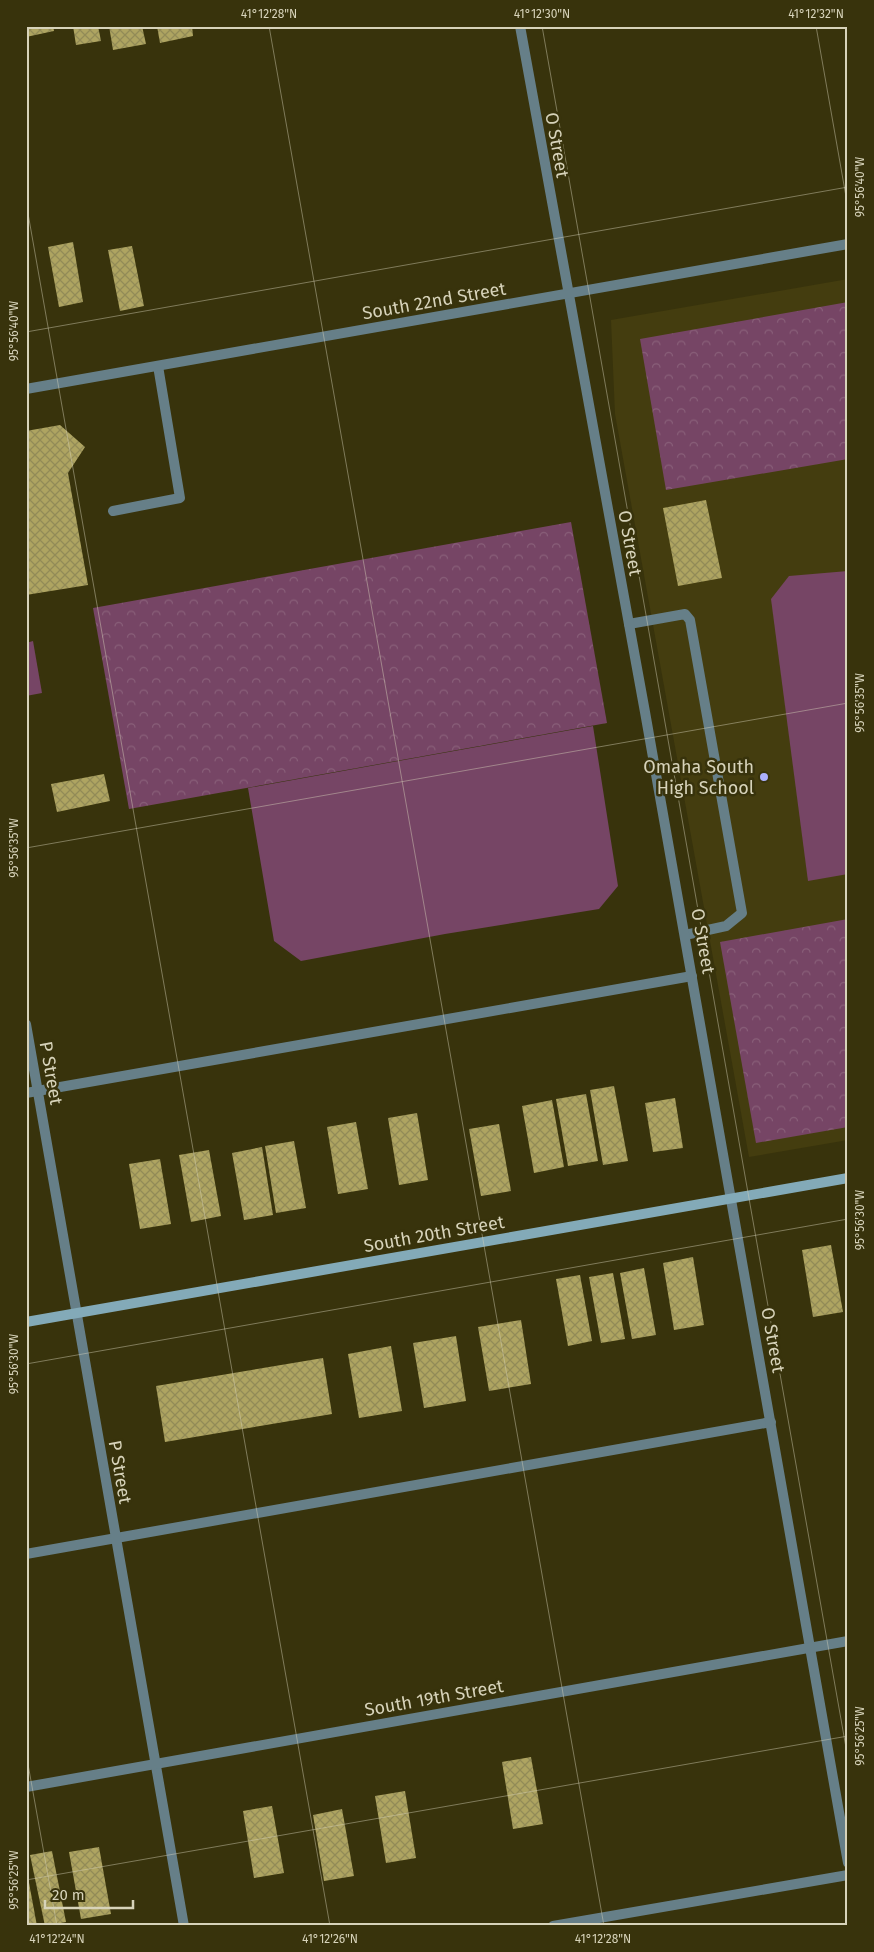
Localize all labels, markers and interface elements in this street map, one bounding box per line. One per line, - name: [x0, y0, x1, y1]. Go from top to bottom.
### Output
- text: 41°12'28"N: [241, 7, 297, 21]
- text: 41°12'30"N: [514, 7, 570, 21]
- text: 41°12'32"N: [788, 7, 844, 21]
- street label: O Street: [540, 111, 574, 180]
- text: 95°56'40"W: [853, 157, 867, 217]
- street label: South 22nd Street: [361, 277, 508, 324]
- text: 95°56'40"W: [7, 301, 21, 361]
- street label: O Street: [613, 509, 647, 578]
- text: 95°56'35"W: [853, 673, 867, 733]
- place label: Omaha South High School: [643, 756, 754, 799]
- marker: Omaha South High School: [758, 771, 770, 783]
- text: 95°56'35"W: [7, 818, 21, 878]
- street label: O Street: [686, 907, 720, 976]
- street label: P Street: [35, 1040, 67, 1107]
- text: 95°56'30"W: [853, 1190, 867, 1250]
- street label: South 20th Street: [362, 1211, 506, 1257]
- street label: O Street: [756, 1306, 790, 1375]
- text: 95°56'30"W: [7, 1334, 21, 1394]
- street label: P Street: [104, 1439, 136, 1506]
- street label: South 19th Street: [363, 1675, 506, 1721]
- text: 95°56'25"W: [853, 1706, 867, 1766]
- text: 95°56'25"W: [7, 1850, 21, 1910]
- scale bar: [45, 1877, 132, 1909]
- text: 20 m: [52, 1886, 85, 1904]
- text: 41°12'24"N: [29, 1932, 85, 1946]
- text: 41°12'26"N: [302, 1932, 358, 1946]
- text: 41°12'28"N: [575, 1932, 631, 1946]

